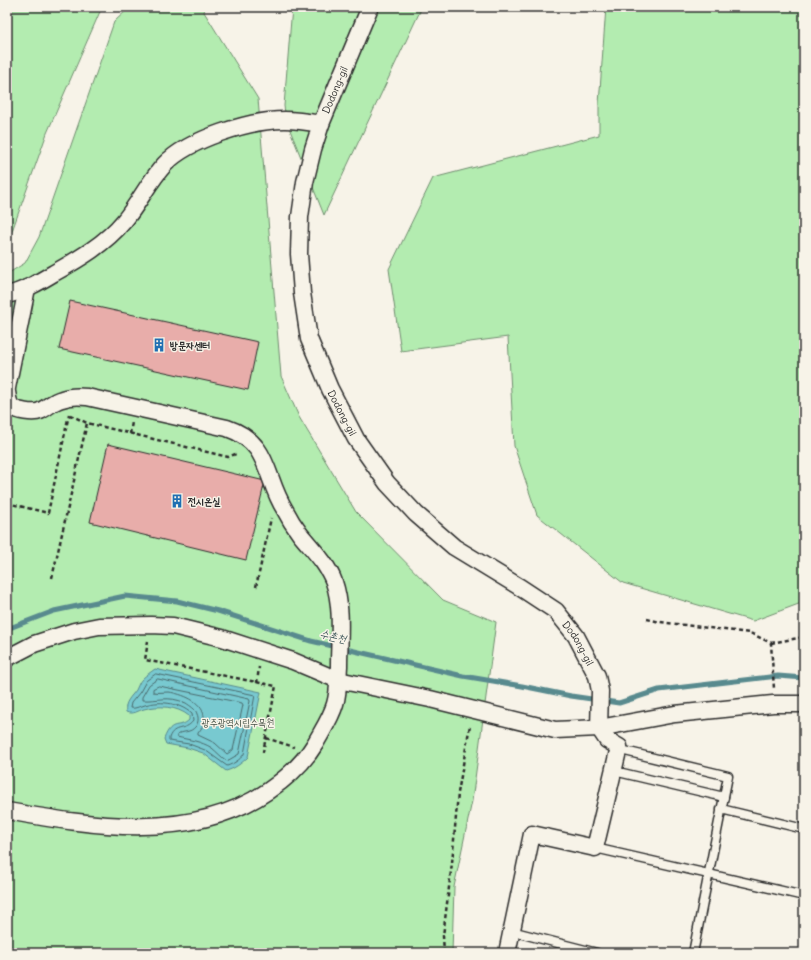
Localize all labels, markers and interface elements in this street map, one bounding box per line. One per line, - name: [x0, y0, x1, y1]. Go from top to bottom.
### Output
- street label: Dodong-gil: [319, 65, 351, 115]
- building icon: 방문자센터: [151, 337, 167, 353]
- place label: 방문자센터: [169, 339, 210, 352]
- street label: Dodong-gil: [325, 388, 360, 438]
- building icon: 전시온실: [169, 493, 185, 509]
- place label: 전시온실: [188, 495, 221, 508]
- street label: Dodong-gil: [560, 618, 597, 668]
- water label: 수촌천: [318, 626, 349, 646]
- park label: 광주광역시립수목원: [202, 716, 274, 729]

